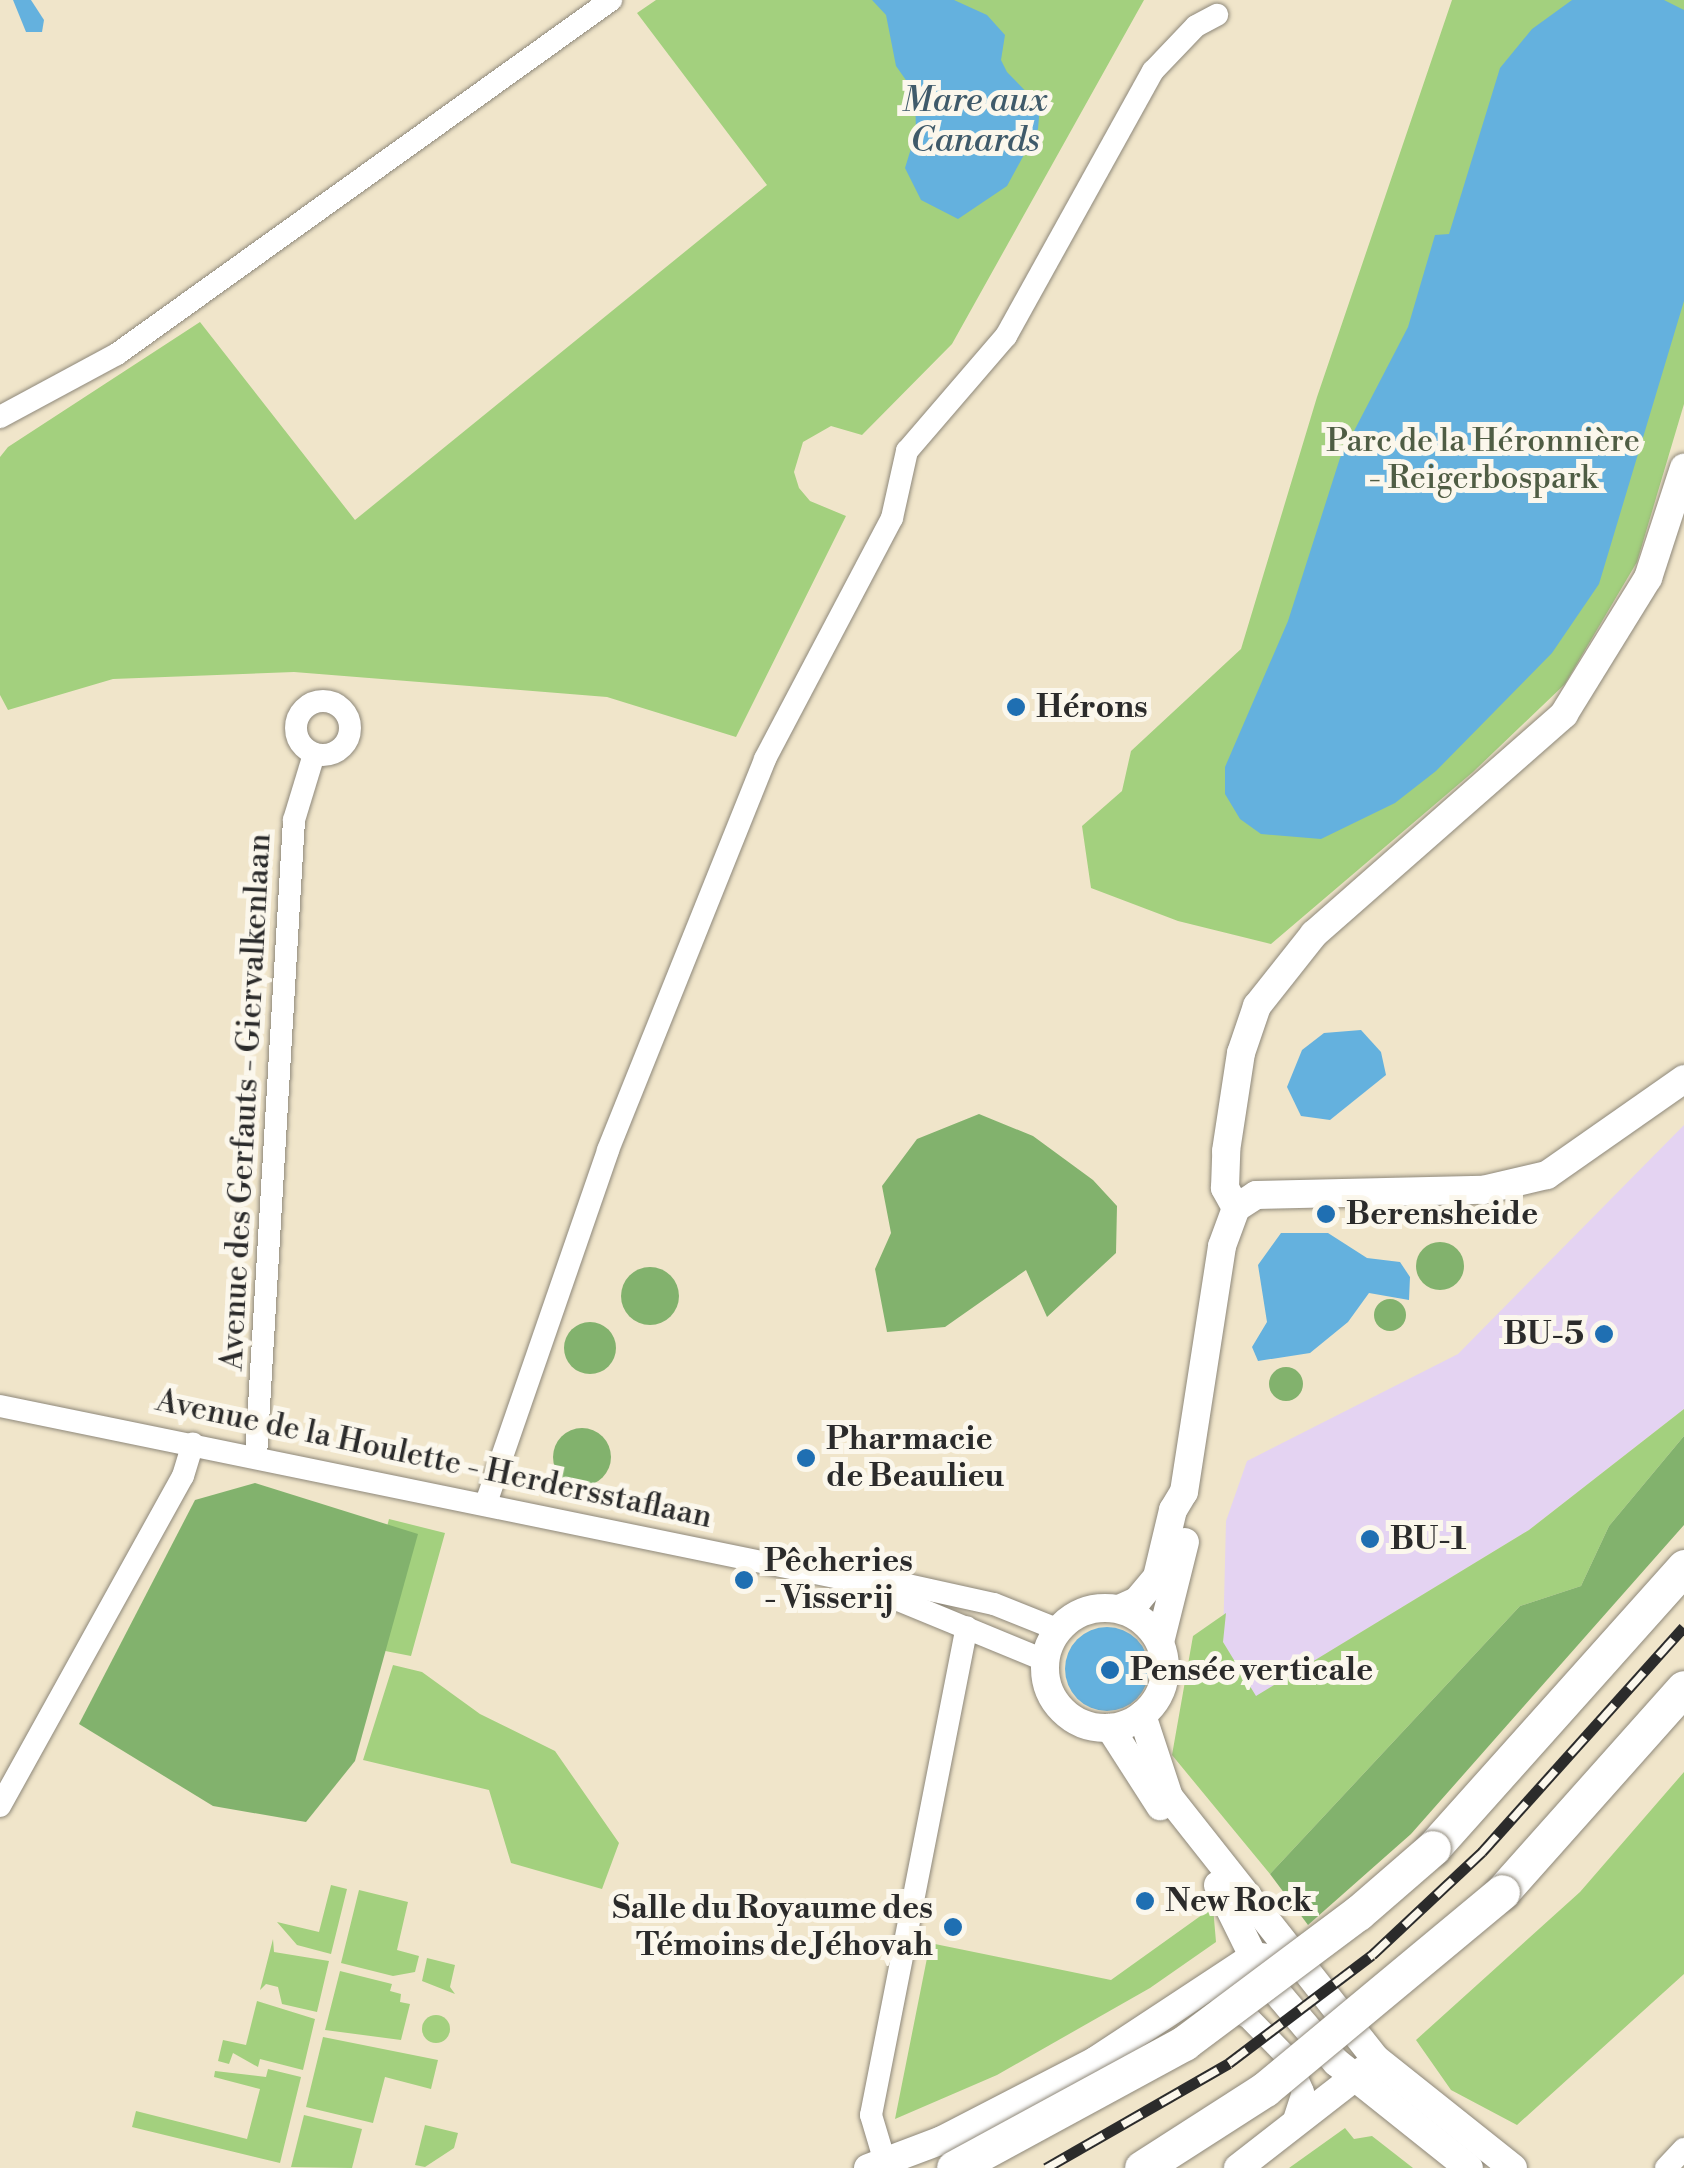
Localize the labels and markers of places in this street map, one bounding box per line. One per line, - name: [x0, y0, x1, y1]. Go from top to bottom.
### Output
- place label: Hérons: [1036, 688, 1148, 726]
- marker: Hérons: [1005, 696, 1027, 718]
- place label: Berensheide: [1346, 1195, 1538, 1233]
- marker: Berensheide: [1315, 1203, 1337, 1225]
- place label: BU-5: [1503, 1315, 1584, 1353]
- marker: BU-5: [1593, 1323, 1615, 1345]
- place label: Pharmacie de Beaulieu: [826, 1421, 1004, 1496]
- marker: Pharmacie de Beaulieu: [795, 1447, 817, 1469]
- place label: BU-1: [1390, 1520, 1466, 1558]
- marker: BU-1: [1359, 1528, 1381, 1550]
- place label: Pêcheries - Visserij: [764, 1543, 913, 1618]
- marker: Pêcheries - Visserij: [733, 1569, 755, 1591]
- place label: Pensée verticale: [1130, 1651, 1373, 1689]
- marker: Pensée verticale: [1099, 1659, 1121, 1681]
- place label: New Rock: [1165, 1882, 1312, 1920]
- place label: Salle du Royaume des Témoins de Jéhovah: [612, 1890, 933, 1965]
- marker: New Rock: [1134, 1890, 1156, 1912]
- marker: Salle du Royaume des Témoins de Jéhovah: [942, 1916, 964, 1938]

